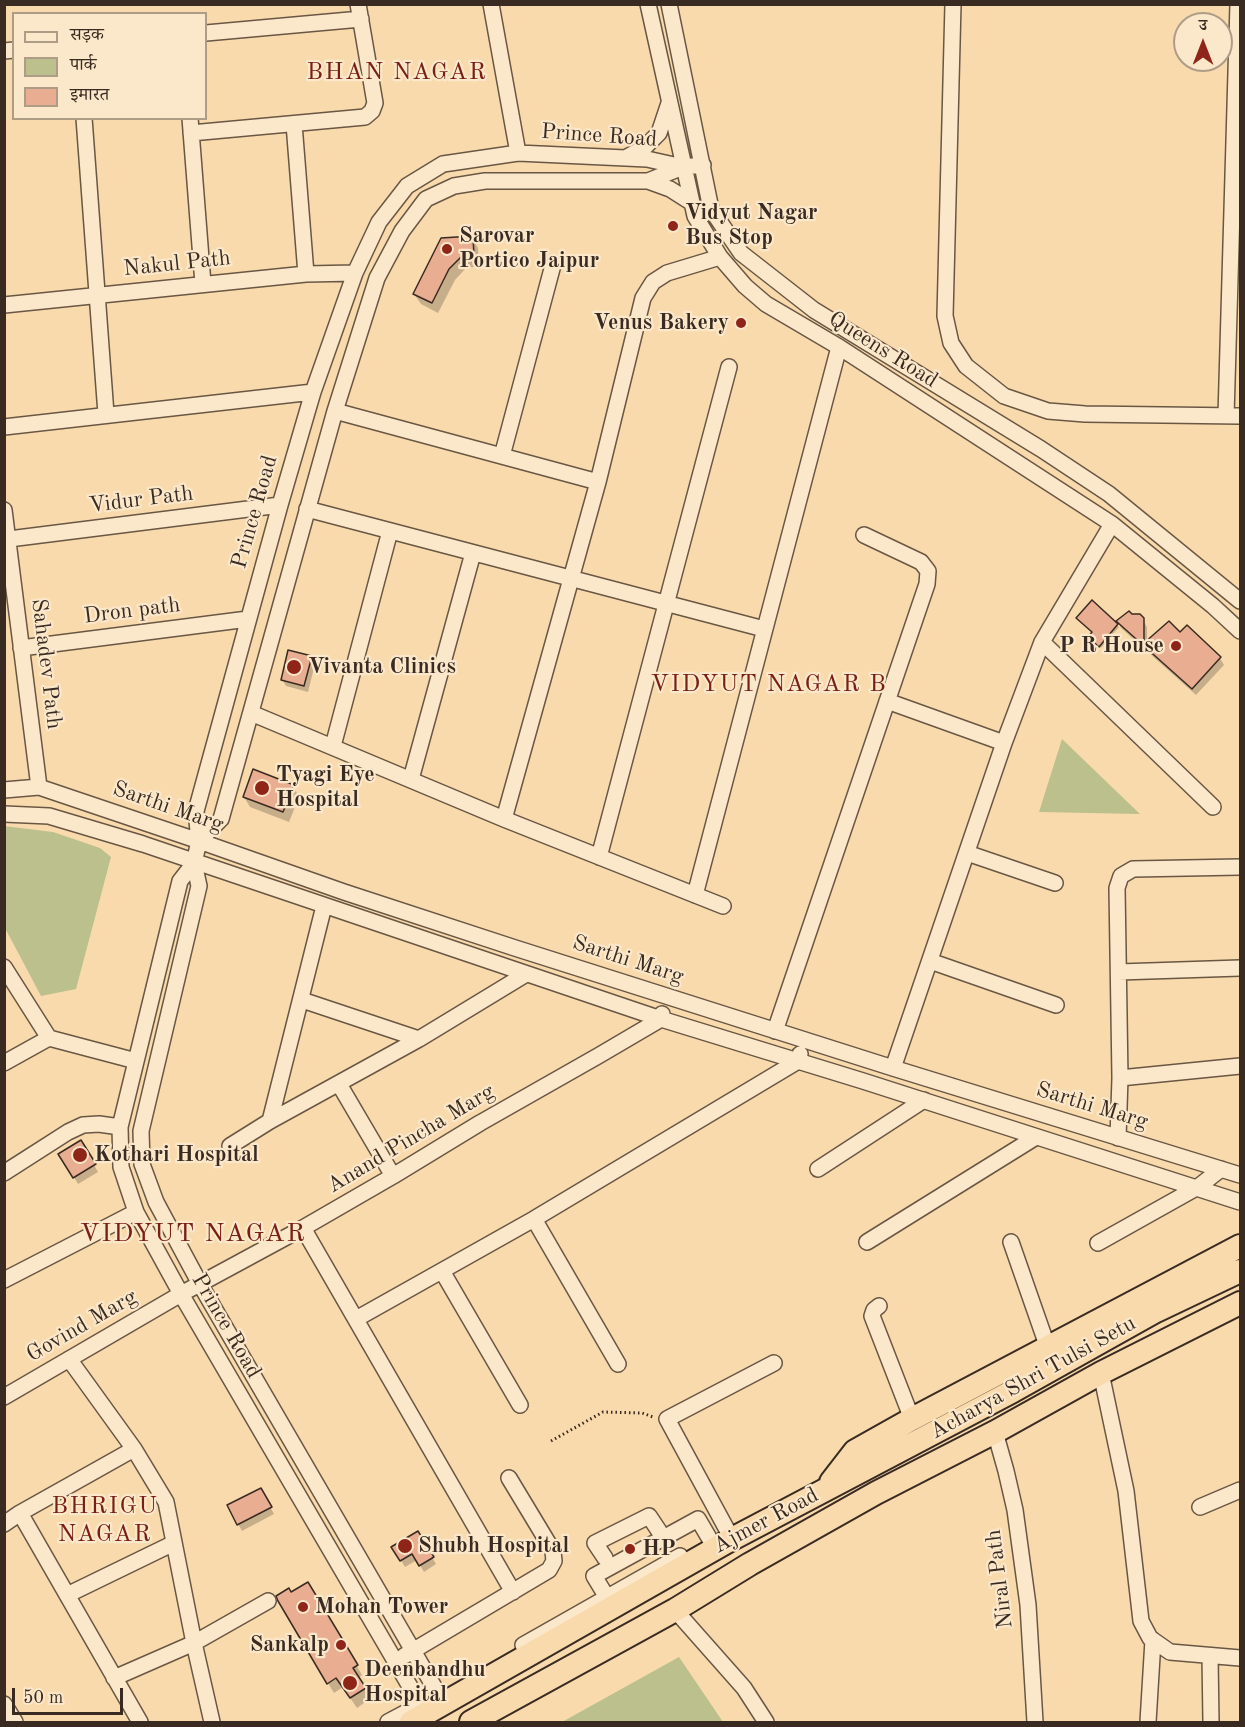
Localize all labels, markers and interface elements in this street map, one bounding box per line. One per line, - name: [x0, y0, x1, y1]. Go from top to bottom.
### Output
- legend: [12, 12, 207, 120]
- north arrow: [1173, 12, 1233, 72]
- text: उ: [1199, 18, 1207, 34]
- text: सड़क: [70, 26, 104, 44]
- text: पार्क: [70, 56, 97, 74]
- district label: BHAN NAGAR: [307, 59, 487, 87]
- text: इमारत: [70, 86, 109, 104]
- street label: Prince Road: [540, 119, 658, 153]
- place label: Vidyut Nagar Bus Stop: [685, 200, 818, 252]
- marker: Vidyut Nagar Bus Stop: [666, 219, 680, 233]
- place label: Sarovar Portico Jaipur: [459, 223, 599, 274]
- marker: Sarovar Portico Jaipur: [440, 242, 454, 256]
- street label: Nakul Path: [122, 245, 232, 283]
- street label: Queens Road: [823, 306, 943, 394]
- place label: Venus Bakery: [593, 310, 729, 336]
- marker: Venus Bakery: [734, 316, 748, 330]
- street label: Prince Road: [226, 452, 284, 572]
- street label: Vidur Path: [87, 481, 195, 519]
- street label: Dron path: [82, 592, 182, 630]
- street label: Sahadev Path: [25, 597, 67, 731]
- place label: P R House: [1059, 633, 1164, 659]
- marker: P R House: [1169, 639, 1183, 653]
- place label: Vivanta Clinics: [308, 654, 456, 680]
- marker: Vivanta Clinics: [285, 658, 303, 676]
- district label: VIDYUT NAGAR B: [651, 671, 887, 699]
- place label: Tyagi Eye Hospital: [276, 762, 375, 813]
- street label: Sarthi Marg: [109, 776, 227, 838]
- marker: Tyagi Eye Hospital: [253, 779, 271, 797]
- street label: Sarthi Marg: [569, 930, 687, 990]
- street label: Sarthi Marg: [1033, 1076, 1151, 1136]
- street label: Anand Pincha Marg: [322, 1079, 500, 1199]
- place label: Kothari Hospital: [94, 1142, 259, 1168]
- marker: Kothari Hospital: [71, 1146, 89, 1164]
- district label: VIDYUT NAGAR: [80, 1218, 306, 1250]
- street label: Prince Road: [185, 1269, 267, 1383]
- street label: Govind Marg: [22, 1284, 142, 1368]
- street label: Acharya Shri Tulsi Setu: [925, 1310, 1141, 1446]
- street label: Ajmer Road: [709, 1482, 823, 1560]
- district label: BHRIGU NAGAR: [51, 1493, 159, 1549]
- street label: Niral Path: [981, 1528, 1019, 1630]
- place label: Shubh Hospital: [418, 1533, 569, 1559]
- place label: HP: [642, 1536, 676, 1562]
- marker: Shubh Hospital: [396, 1537, 414, 1555]
- marker: HP: [623, 1542, 637, 1556]
- place label: Mohan Tower: [315, 1594, 448, 1620]
- marker: Mohan Tower: [296, 1600, 310, 1614]
- place label: Sankalp: [250, 1632, 329, 1658]
- marker: Sankalp: [334, 1638, 348, 1652]
- place label: Deenbandhu Hospital: [364, 1657, 486, 1708]
- marker: Deenbandhu Hospital: [341, 1674, 359, 1692]
- scale bar: [15, 1676, 126, 1714]
- text: 50 m: [23, 1689, 63, 1707]

